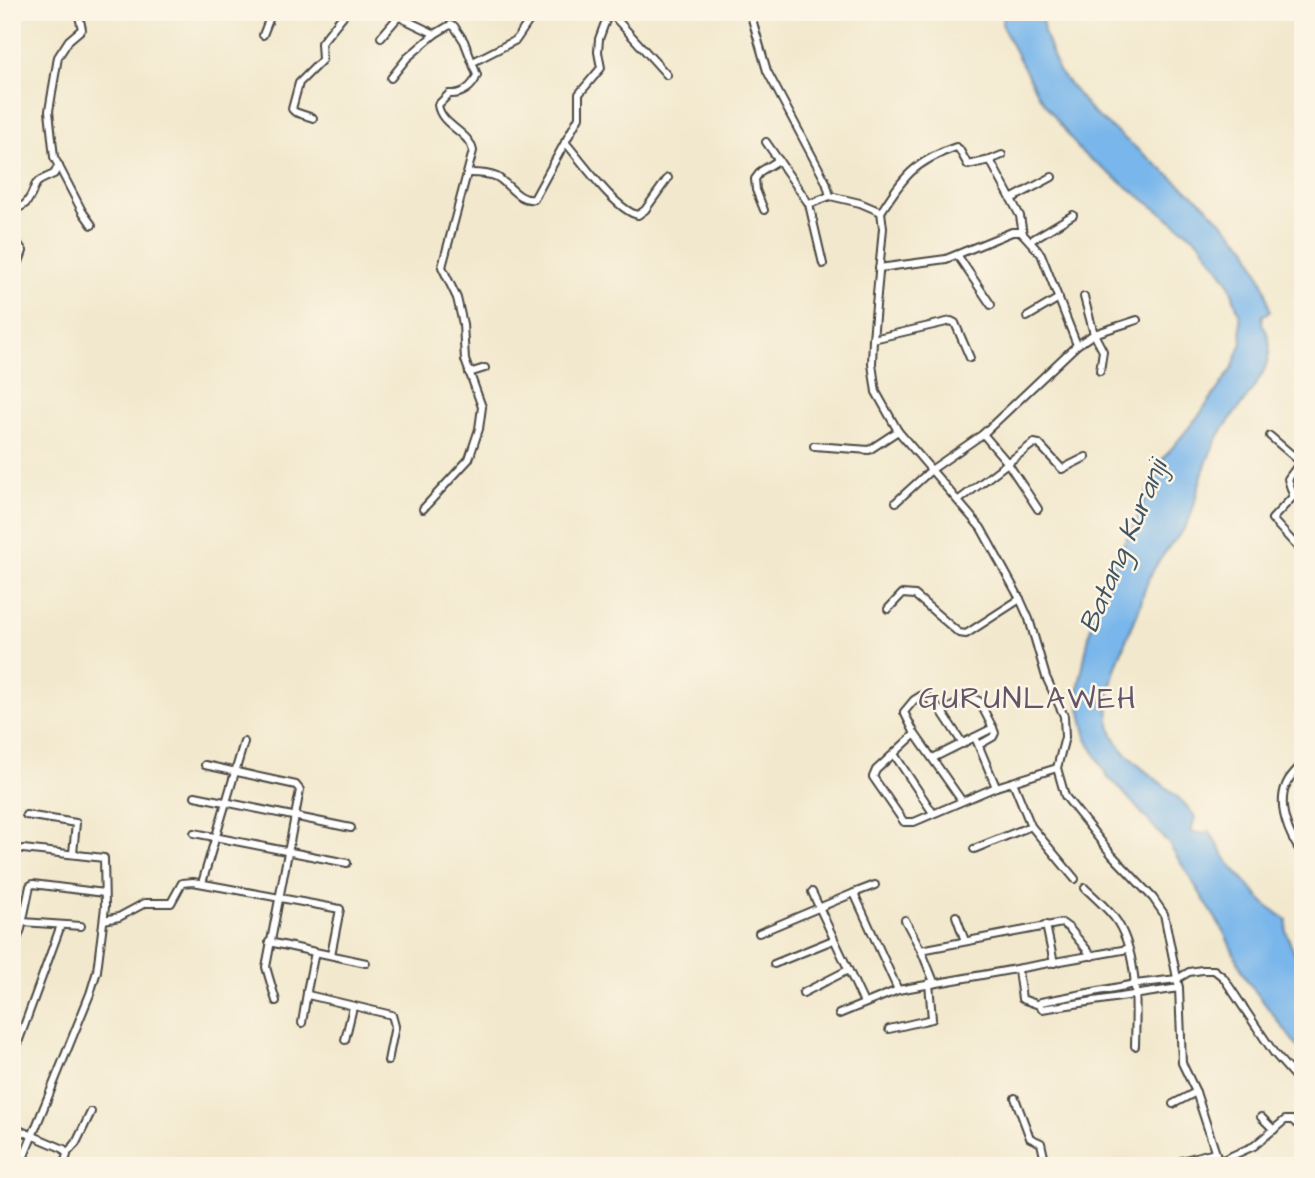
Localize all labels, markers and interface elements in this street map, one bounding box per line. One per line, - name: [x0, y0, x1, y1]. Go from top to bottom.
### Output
- water label: Batang Kuranji: [1070, 451, 1180, 639]
- district label: GURUNLAWEH: [919, 678, 1137, 720]

